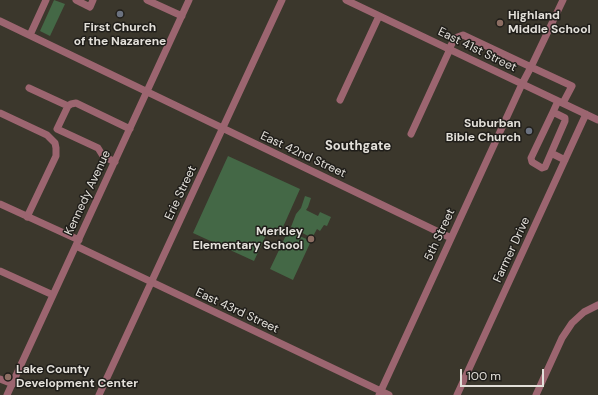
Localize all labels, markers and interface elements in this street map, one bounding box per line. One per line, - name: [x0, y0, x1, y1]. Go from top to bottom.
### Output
- marker: First Church of the Nazarene: [115, 9, 125, 19]
- place label: Highland Middle School: [508, 9, 591, 37]
- marker: Highland Middle School: [495, 18, 505, 28]
- place label: First Church of the Nazarene: [74, 21, 166, 49]
- street label: East 41st Street: [435, 25, 519, 75]
- place label: Suburban Bible Church: [446, 117, 521, 145]
- marker: Suburban Bible Church: [524, 126, 534, 136]
- street label: East 42nd Street: [258, 129, 348, 181]
- district label: Southgate: [325, 139, 391, 155]
- street label: Kennedy Avenue: [62, 148, 114, 238]
- street label: Erie Street: [162, 164, 200, 222]
- street label: 5th Street: [422, 207, 458, 263]
- street label: Farmer Drive: [491, 215, 533, 285]
- place label: Merkley Elementary School: [193, 225, 303, 253]
- marker: Merkley Elementary School: [306, 234, 316, 244]
- street label: East 43rd Street: [193, 285, 281, 337]
- scale bar: [462, 361, 546, 387]
- place label: Lake County Development Center: [16, 363, 138, 391]
- text: 100 m: [467, 368, 501, 384]
- marker: Lake County Development Center: [3, 372, 13, 382]

